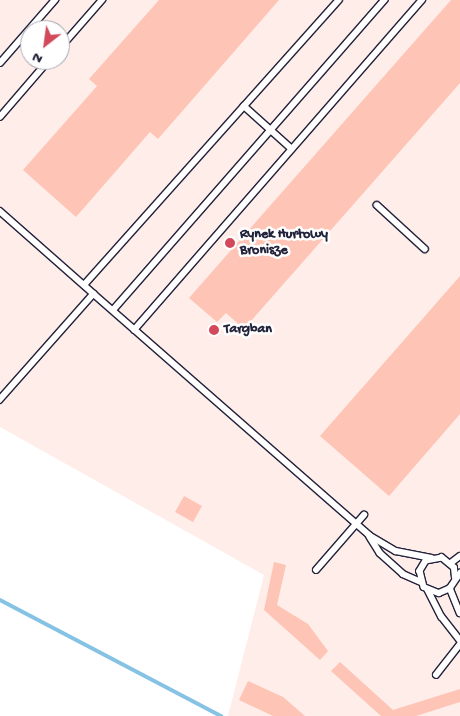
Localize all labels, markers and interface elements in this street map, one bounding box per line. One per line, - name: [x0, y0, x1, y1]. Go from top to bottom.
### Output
- north arrow: [20, 20, 70, 70]
- text: N: [30, 48, 46, 67]
- place label: Rynek Hurtowy Bronisze: [240, 227, 328, 260]
- marker: Rynek Hurtowy Bronisze: [224, 237, 236, 249]
- place label: Targban: [224, 322, 272, 338]
- marker: Targban: [208, 324, 220, 336]

